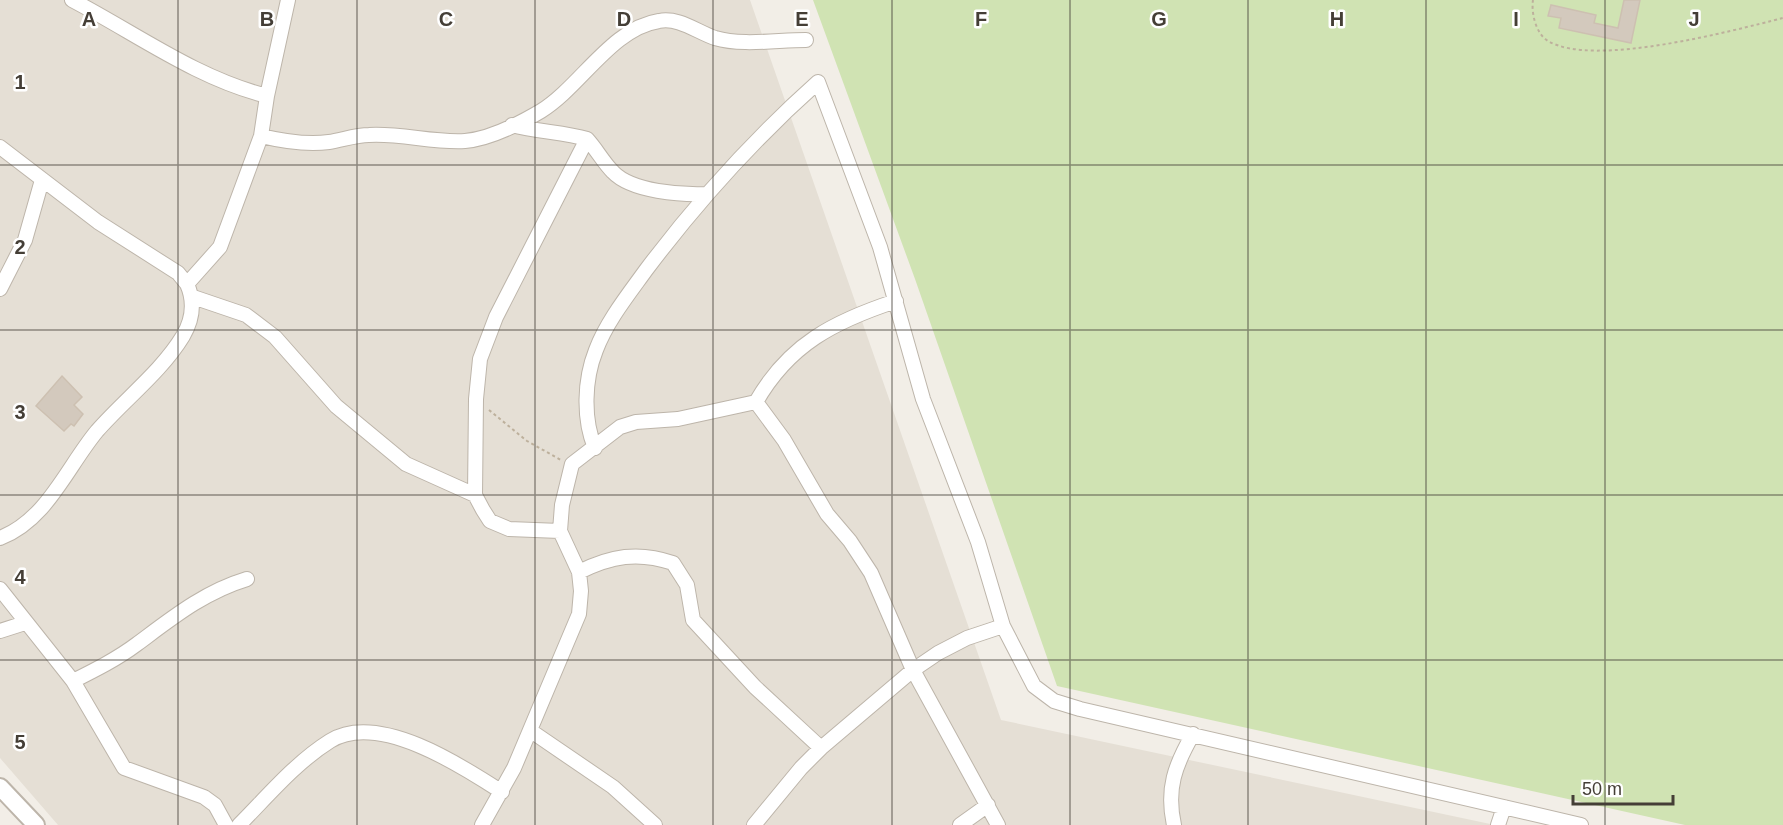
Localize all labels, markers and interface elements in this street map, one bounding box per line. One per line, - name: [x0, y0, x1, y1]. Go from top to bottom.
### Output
- text: A: [82, 8, 96, 30]
- text: B: [260, 8, 274, 30]
- text: C: [439, 8, 453, 30]
- text: D: [617, 8, 631, 30]
- text: E: [795, 8, 809, 30]
- text: F: [975, 8, 987, 30]
- text: G: [1151, 8, 1167, 30]
- text: H: [1330, 8, 1344, 30]
- text: I: [1513, 8, 1519, 30]
- text: J: [1688, 8, 1700, 30]
- text: 1: [14, 71, 26, 93]
- text: 2: [14, 236, 26, 258]
- text: 3: [14, 401, 26, 423]
- text: 4: [14, 566, 26, 588]
- text: 5: [14, 731, 26, 753]
- scale bar: [1573, 768, 1674, 806]
- text: 50 m: [1582, 779, 1622, 799]

